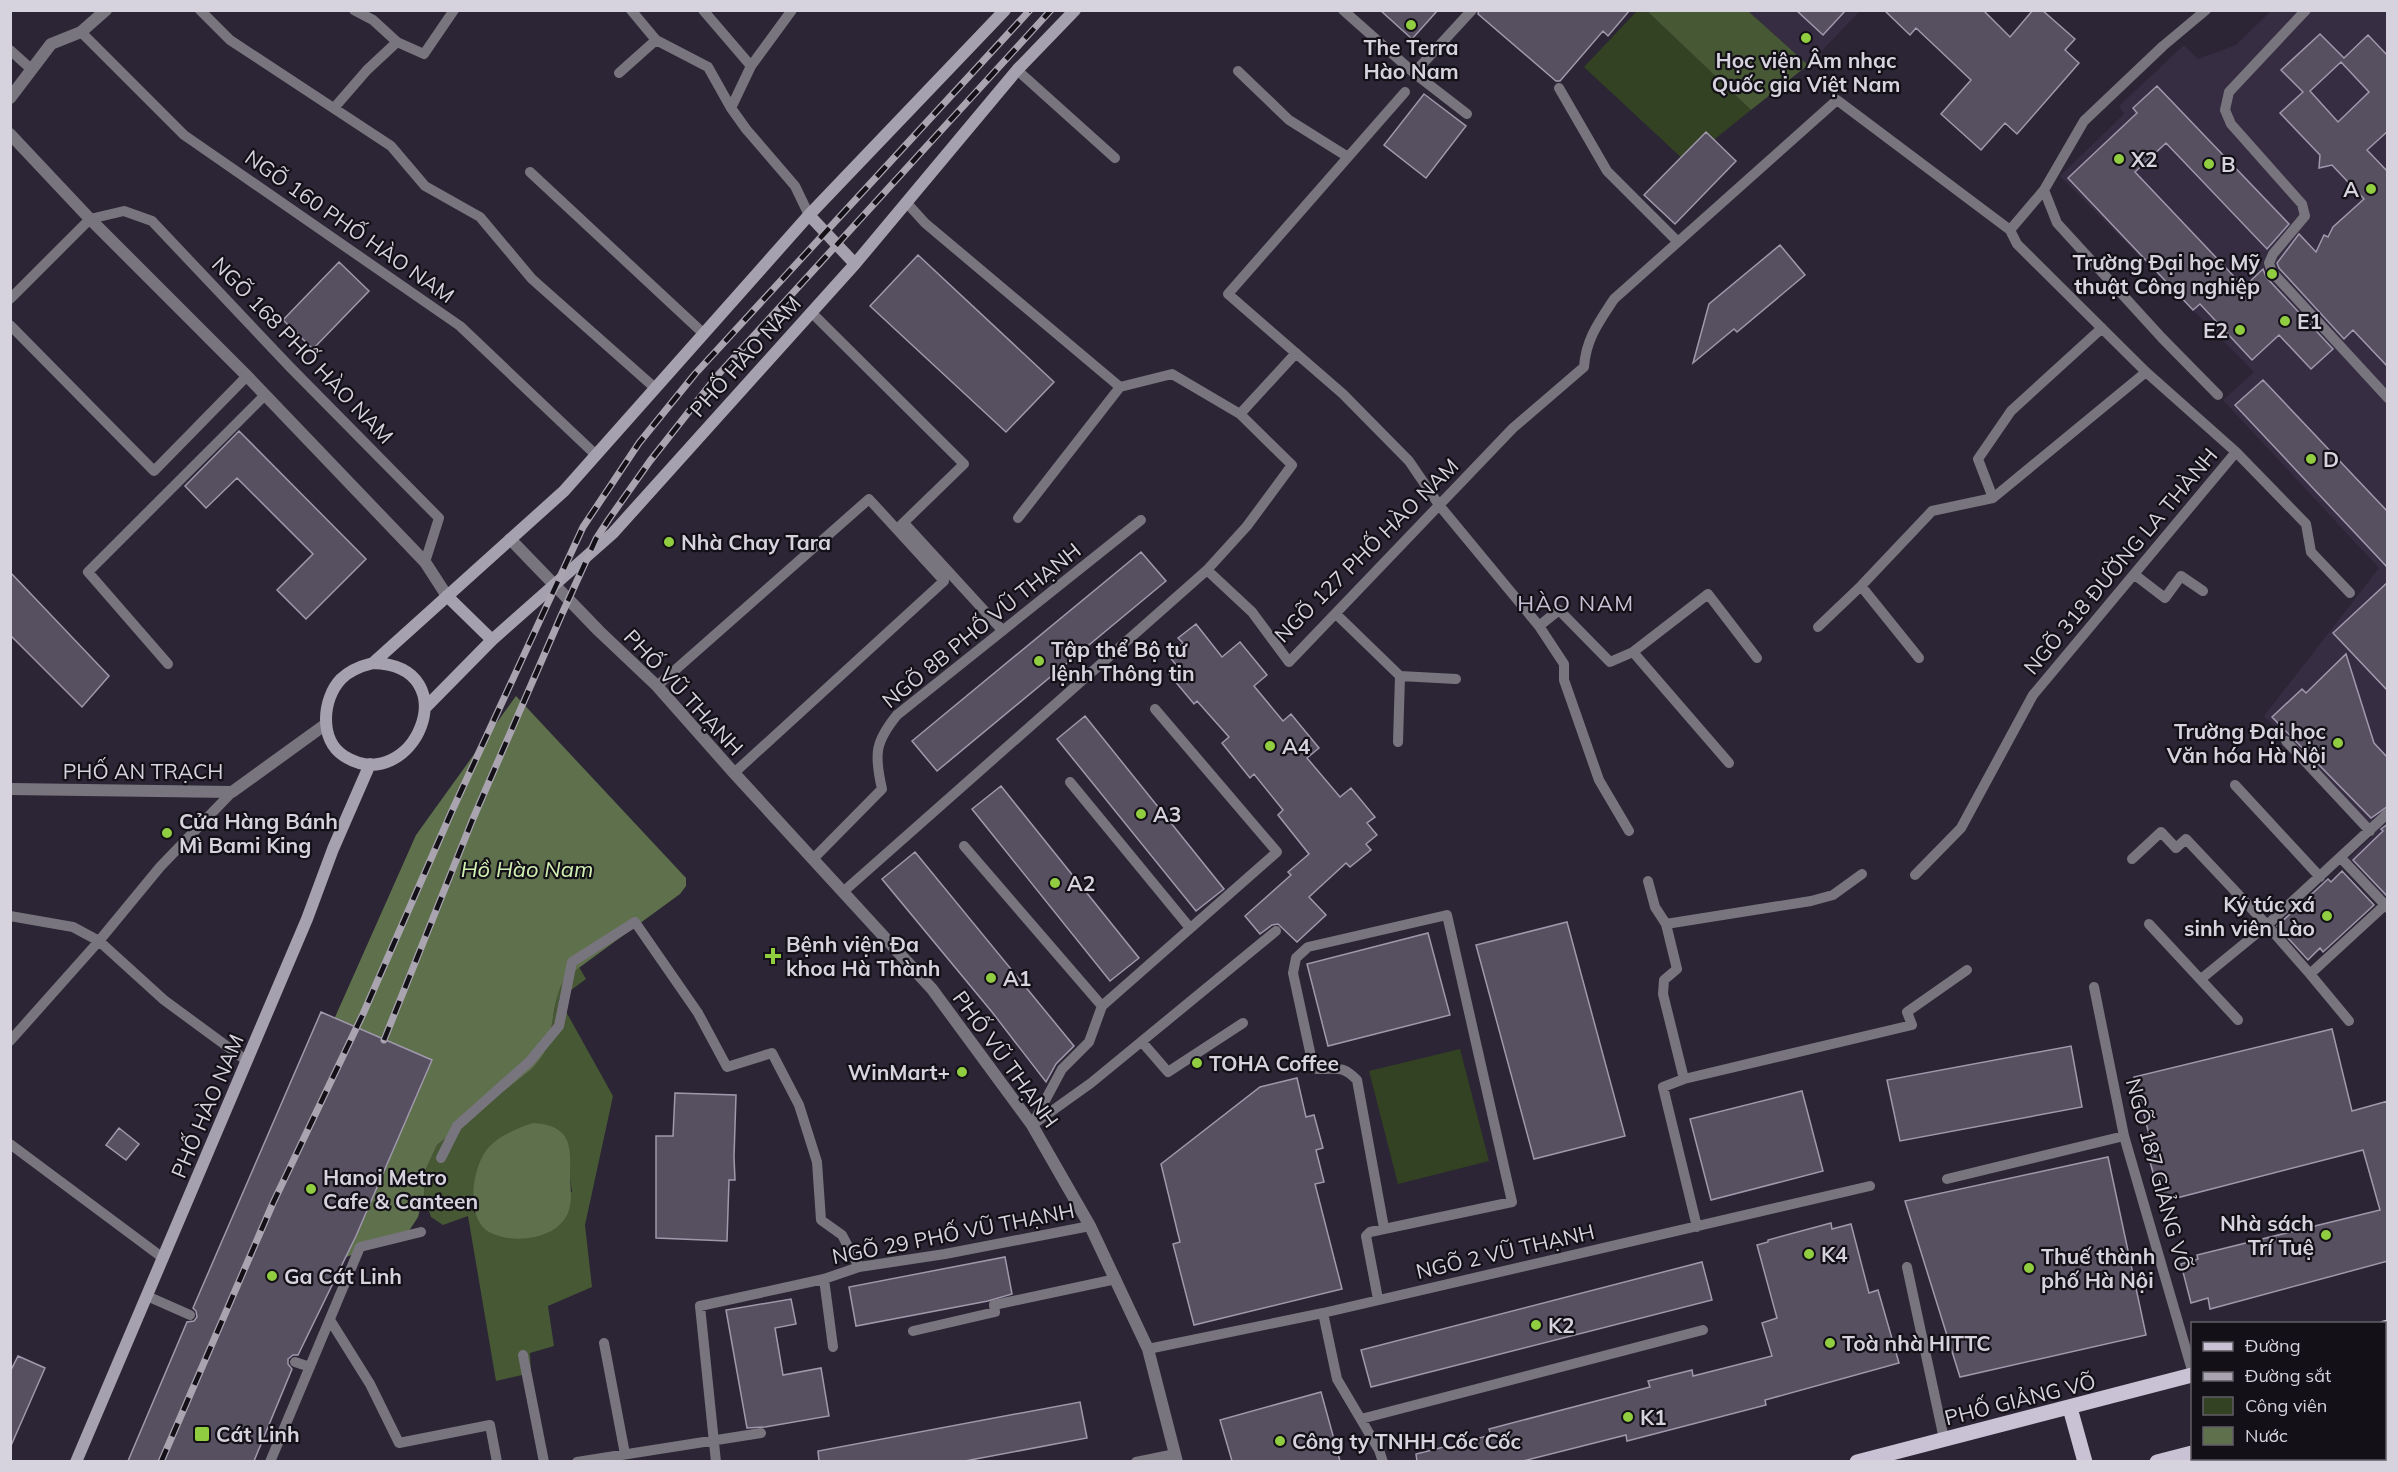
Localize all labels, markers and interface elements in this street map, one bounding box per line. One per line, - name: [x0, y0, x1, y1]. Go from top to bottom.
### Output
- marker: The Terra Hào Nam: [1404, 18, 1418, 32]
- marker: Học viện Âm nhạc Quốc gia Việt Nam: [1799, 31, 1813, 45]
- place label: The Terra Hào Nam: [1363, 34, 1459, 84]
- place label: Học viện Âm nhạc Quốc gia Việt Nam: [1712, 47, 1900, 97]
- street label: NGÕ 160 PHỐ HÀO NAM: [240, 143, 460, 308]
- place label: X2: [2130, 146, 2158, 172]
- place label: B: [2221, 151, 2236, 177]
- marker: X2: [2112, 152, 2126, 166]
- marker: B: [2202, 157, 2216, 171]
- place label: A: [2343, 176, 2359, 202]
- marker: A: [2364, 182, 2378, 196]
- place label: Trường Đại học Mỹ thuật Công nghiệp: [2073, 249, 2261, 299]
- street label: NGÕ 168 PHỐ HÀO NAM: [207, 251, 400, 449]
- marker: Trường Đại học Mỹ thuật Công nghiệp: [2265, 267, 2279, 281]
- street label: PHỐ HÀO NAM: [683, 290, 806, 422]
- place label: E1: [2297, 308, 2322, 334]
- marker: E1: [2278, 314, 2292, 328]
- place label: E2: [2203, 317, 2228, 343]
- marker: E2: [2233, 323, 2247, 337]
- street label: NGÕ 318 ĐƯỜNG LA THÀNH: [2018, 442, 2222, 680]
- place label: D: [2323, 446, 2339, 472]
- street label: NGÕ 127 PHỐ HÀO NAM: [1268, 452, 1463, 647]
- marker: D: [2304, 452, 2318, 466]
- place label: Nhà Chay Tara: [681, 529, 831, 555]
- marker: Nhà Chay Tara: [662, 535, 676, 549]
- street label: NGÕ 8B PHỐ VŨ THẠNH: [876, 536, 1086, 713]
- district label: HÀO NAM: [1517, 589, 1635, 617]
- street label: PHỐ VŨ THẠNH: [619, 623, 750, 760]
- place label: Tập thể Bộ tư lệnh Thông tin: [1051, 636, 1195, 686]
- marker: Tập thể Bộ tư lệnh Thông tin: [1032, 654, 1046, 668]
- place label: Trường Đại học Văn hóa Hà Nội: [2166, 718, 2326, 768]
- place label: A4: [1282, 733, 1311, 759]
- marker: Trường Đại học Văn hóa Hà Nội: [2331, 736, 2345, 750]
- marker: A4: [1263, 739, 1277, 753]
- street label: PHỐ AN TRẠCH: [63, 757, 223, 784]
- place label: A3: [1153, 801, 1181, 827]
- marker: A3: [1134, 807, 1148, 821]
- place label: Cửa Hàng Bánh Mì Bami King: [179, 808, 338, 858]
- marker: Cửa Hàng Bánh Mì Bami King: [160, 826, 174, 840]
- water label: Hồ Hào Nam: [461, 855, 593, 883]
- place label: A2: [1067, 870, 1095, 896]
- marker: A2: [1048, 876, 1062, 890]
- place label: Ký túc xá sinh viên Lào: [2184, 891, 2315, 941]
- marker: Ký túc xá sinh viên Lào: [2320, 909, 2334, 923]
- place label: Bệnh viện Đa khoa Hà Thành: [786, 931, 941, 981]
- marker: Bệnh viện Đa khoa Hà Thành: [764, 947, 782, 965]
- place label: A1: [1003, 965, 1031, 991]
- marker: A1: [984, 971, 998, 985]
- street label: PHỐ VŨ THẠNH: [948, 985, 1065, 1133]
- street label: PHỐ HÀO NAM: [164, 1030, 249, 1182]
- place label: TOHA Coffee: [1209, 1050, 1339, 1076]
- marker: TOHA Coffee: [1190, 1056, 1204, 1070]
- place label: WinMart+: [848, 1059, 950, 1085]
- marker: WinMart+: [955, 1065, 969, 1079]
- street label: NGÕ 187 GIẢNG VÕ: [2121, 1075, 2197, 1275]
- place label: Hanoi Metro Cafe & Canteen: [323, 1164, 478, 1214]
- marker: Hanoi Metro Cafe & Canteen: [304, 1182, 318, 1196]
- street label: NGÕ 29 PHỐ VŨ THẠNH: [829, 1196, 1076, 1269]
- place label: Nhà sách Trí Tuệ: [2220, 1210, 2314, 1260]
- street label: NGÕ 2 VŨ THẠNH: [1413, 1218, 1597, 1284]
- marker: Nhà sách Trí Tuệ: [2319, 1228, 2333, 1242]
- place label: K4: [1821, 1241, 1848, 1267]
- place label: Thuế thành phố Hà Nội: [2041, 1243, 2155, 1293]
- marker: K4: [1802, 1247, 1816, 1261]
- marker: Thuế thành phố Hà Nội: [2022, 1261, 2036, 1275]
- place label: Ga Cát Linh: [284, 1263, 402, 1289]
- marker: Ga Cát Linh: [265, 1269, 279, 1283]
- place label: K2: [1548, 1312, 1575, 1338]
- marker: K2: [1529, 1318, 1543, 1332]
- legend: [2191, 1322, 2386, 1460]
- place label: Toà nhà HITTC: [1842, 1330, 1991, 1356]
- text: Đường: [2245, 1334, 2301, 1357]
- marker: Toà nhà HITTC: [1823, 1336, 1837, 1350]
- text: Đường sắt: [2245, 1364, 2331, 1387]
- street label: PHỐ GIẢNG VÕ: [1942, 1367, 2098, 1430]
- text: Công viên: [2245, 1394, 2327, 1417]
- place label: K1: [1640, 1404, 1667, 1430]
- marker: K1: [1621, 1410, 1635, 1424]
- place label: Cát Linh: [216, 1421, 300, 1447]
- text: Nước: [2245, 1424, 2288, 1447]
- marker: Cát Linh: [193, 1425, 211, 1443]
- place label: Công ty TNHH Cốc Cốc: [1292, 1428, 1521, 1454]
- marker: Công ty TNHH Cốc Cốc: [1273, 1434, 1287, 1448]

